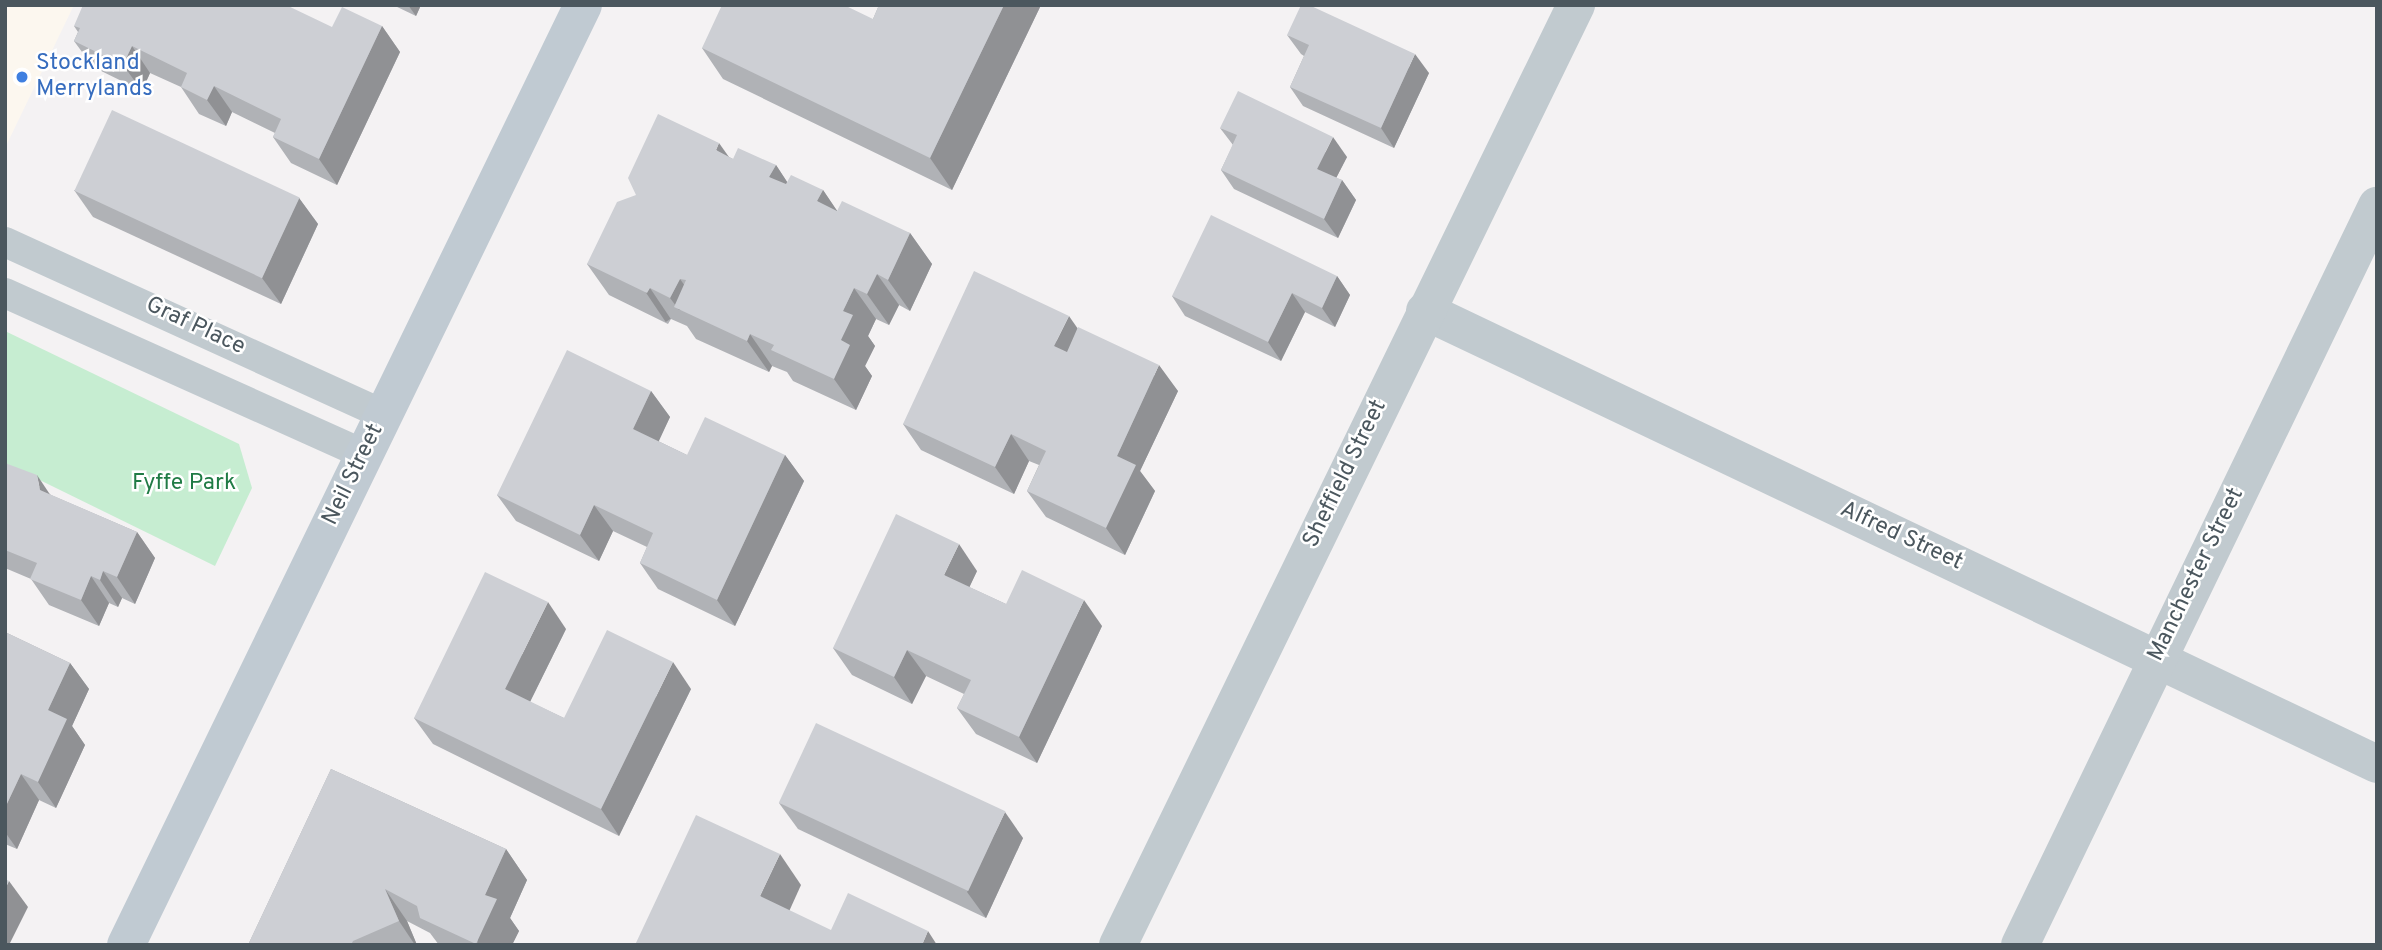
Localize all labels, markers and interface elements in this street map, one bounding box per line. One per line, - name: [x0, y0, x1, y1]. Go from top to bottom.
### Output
- place label: Stockland Merrylands: [36, 50, 153, 104]
- marker: Stockland Merrylands: [14, 69, 30, 85]
- street label: Graf Place: [141, 292, 249, 362]
- street label: Sheffield Street: [1298, 396, 1394, 552]
- street label: Neil Street: [318, 420, 390, 530]
- park label: Fyffe Park: [132, 470, 236, 498]
- street label: Manchester Street: [2143, 484, 2251, 666]
- street label: Alfred Street: [1835, 497, 1967, 577]

